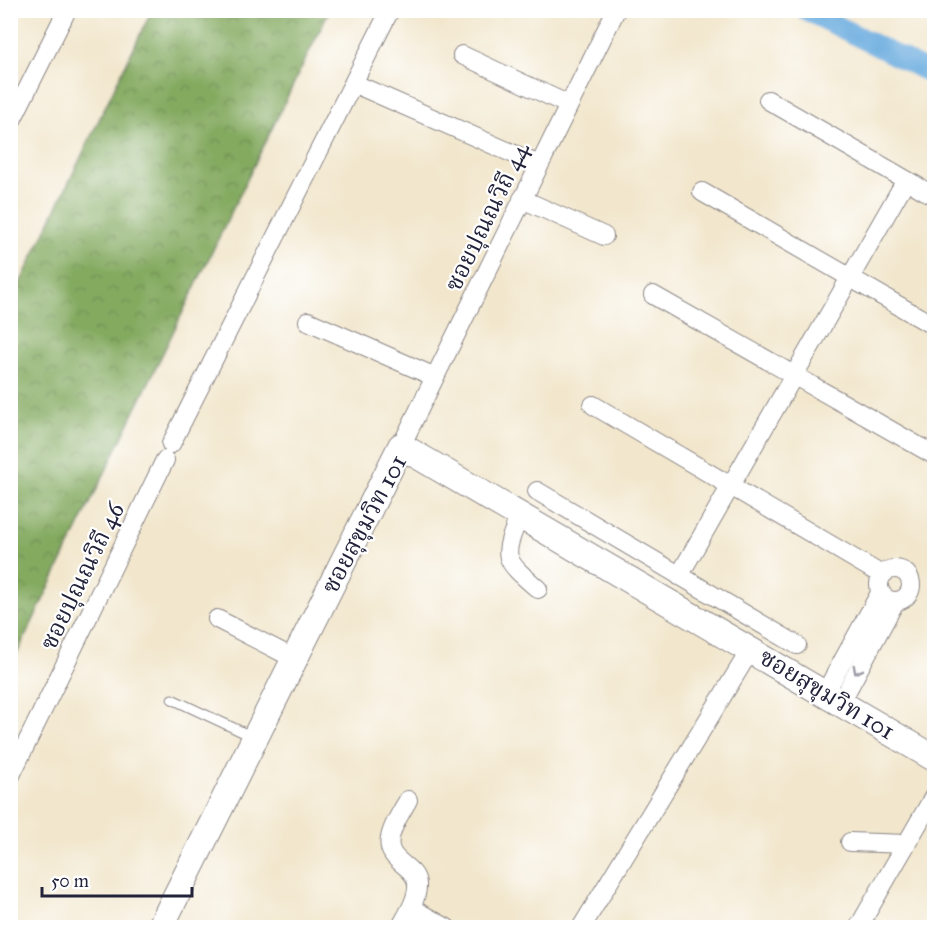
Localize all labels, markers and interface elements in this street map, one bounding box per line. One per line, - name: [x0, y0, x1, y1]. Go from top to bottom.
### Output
- street label: ซอยปุณณวิถี 44: [438, 137, 536, 296]
- street label: ซอยสุขุมวิท 101: [315, 450, 413, 598]
- street label: ซอยปุณณวิถี 46: [33, 497, 131, 655]
- street label: ซอยสุขุมวิท 101: [754, 642, 900, 746]
- one-way arrow: [853, 664, 864, 674]
- scale bar: [42, 860, 192, 898]
- text: 50 m: [51, 870, 89, 892]

